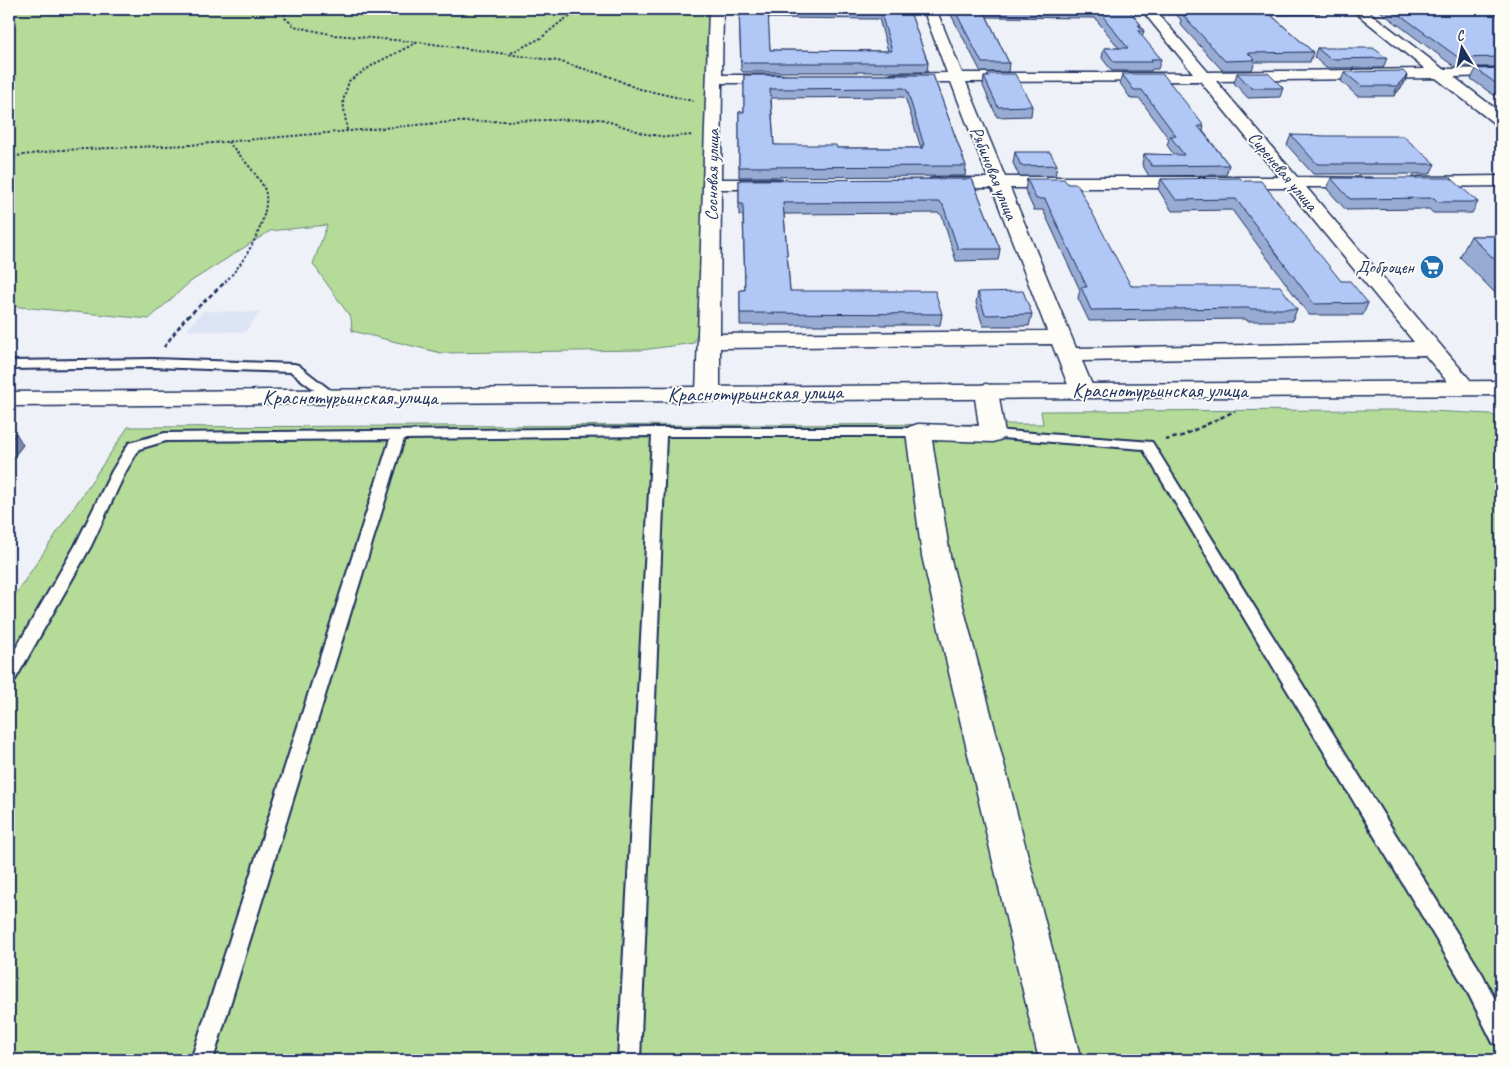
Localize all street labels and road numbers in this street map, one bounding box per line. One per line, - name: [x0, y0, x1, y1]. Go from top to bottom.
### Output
- street label: Рябиновая улица: [965, 123, 1023, 225]
- street label: Сиреневая улица: [1243, 127, 1324, 217]
- street label: Сосновая улица: [700, 128, 724, 221]
- street label: Краснотурьинская улица: [1072, 377, 1250, 403]
- street label: Краснотурьинская улица: [667, 378, 845, 408]
- street label: Краснотурьинская улица: [262, 384, 440, 410]

